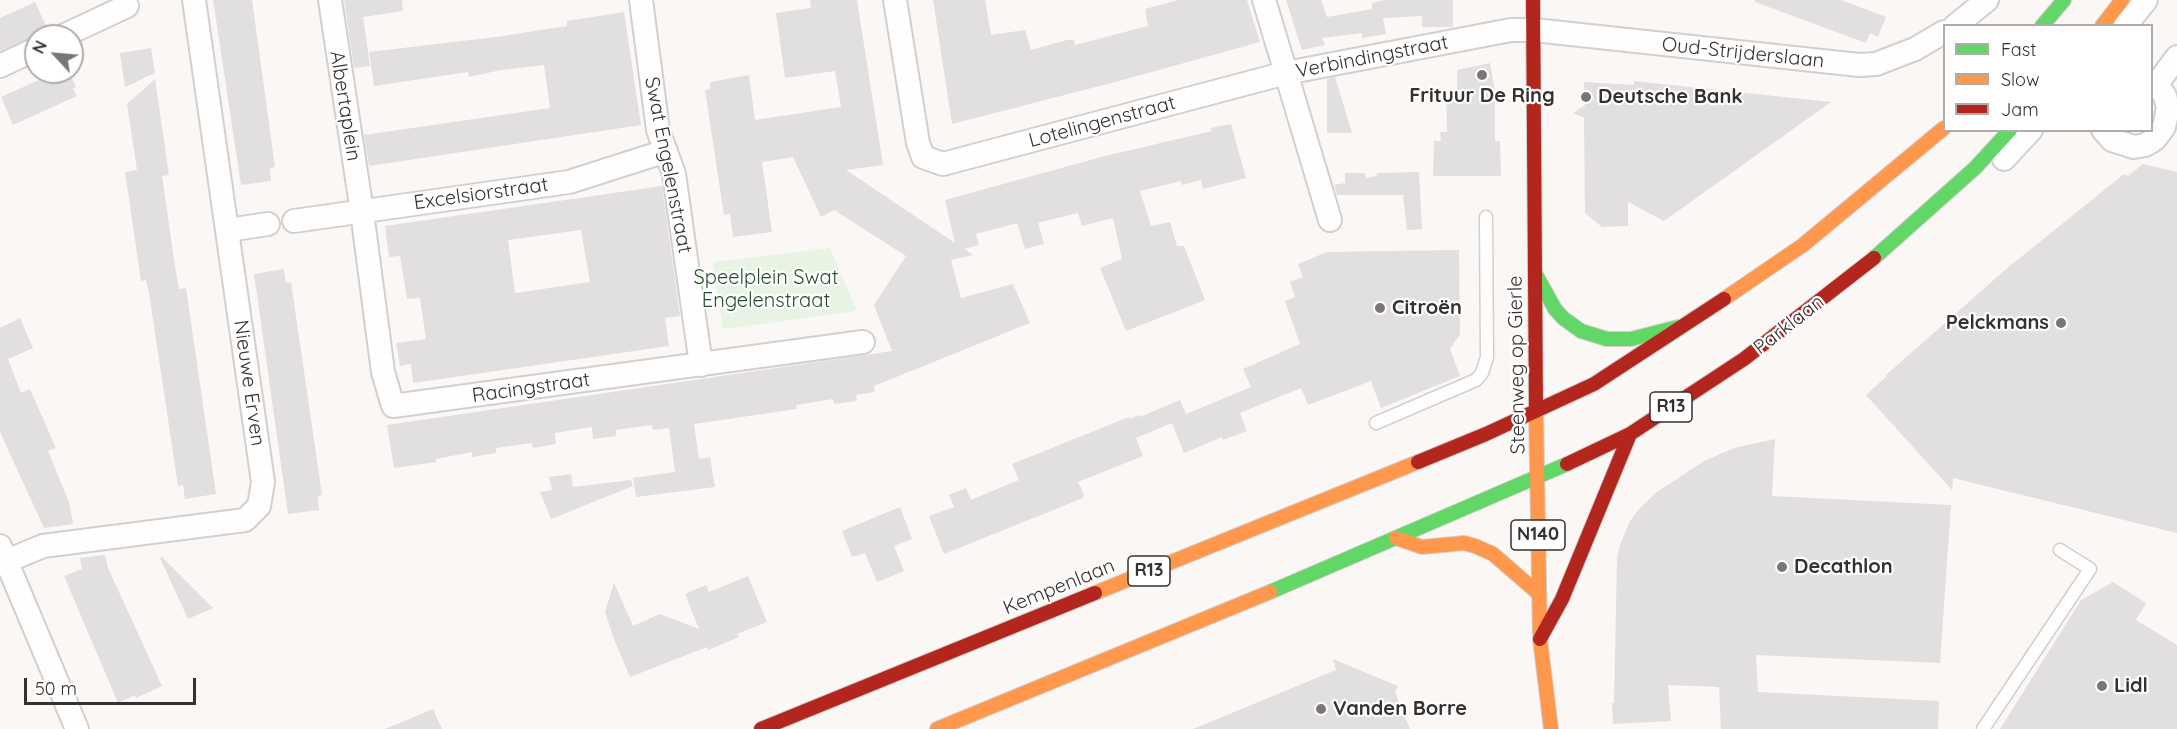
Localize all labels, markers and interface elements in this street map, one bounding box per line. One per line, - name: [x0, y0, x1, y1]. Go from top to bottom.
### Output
- north arrow: [24, 24, 84, 84]
- legend: [1943, 24, 2153, 132]
- street label: Verbindingstraat: [1294, 30, 1450, 84]
- street label: Oud-Strijderslaan: [1661, 33, 1825, 73]
- text: N: [28, 37, 51, 57]
- text: Fast: [2001, 38, 2036, 61]
- street label: Albertaplein: [324, 49, 366, 163]
- marker: Frituur De Ring: [1475, 68, 1489, 82]
- text: Slow: [2001, 68, 2039, 91]
- street label: Swat Engelenstraat: [639, 75, 697, 255]
- place label: Frituur De Ring: [1409, 84, 1555, 108]
- place label: Deutsche Bank: [1598, 85, 1743, 109]
- marker: Deutsche Bank: [1579, 90, 1593, 104]
- street label: Lotelingenstraat: [1026, 91, 1178, 153]
- text: Jam: [2001, 98, 2039, 121]
- street label: Excelsiorstraat: [412, 173, 550, 215]
- park label: Speelplein Swat Engelenstraat: [694, 266, 838, 313]
- street label: Steenweg op Gierle: [1503, 275, 1531, 455]
- street label: Parklaan: [1749, 290, 1829, 360]
- place label: Citroën: [1392, 296, 1462, 320]
- marker: Citroën: [1373, 301, 1387, 315]
- place label: Pelckmans: [1946, 311, 2049, 335]
- marker: Pelckmans: [2054, 316, 2068, 330]
- street label: Nieuwe Erven: [228, 319, 270, 447]
- street label: Racingstraat: [470, 368, 592, 408]
- road number: R13: [1650, 392, 1692, 422]
- road number: N140: [1511, 520, 1565, 550]
- street label: Kempenlaan: [1000, 554, 1118, 620]
- place label: Decathlon: [1794, 555, 1893, 579]
- road number: R13: [1128, 556, 1170, 586]
- marker: Decathlon: [1775, 560, 1789, 574]
- scale bar: [27, 666, 200, 704]
- place label: Lidl: [2114, 674, 2148, 698]
- text: 50 m: [35, 677, 77, 700]
- marker: Lidl: [2095, 679, 2109, 693]
- place label: Vanden Borre: [1333, 697, 1467, 721]
- marker: Vanden Borre: [1314, 702, 1328, 716]

